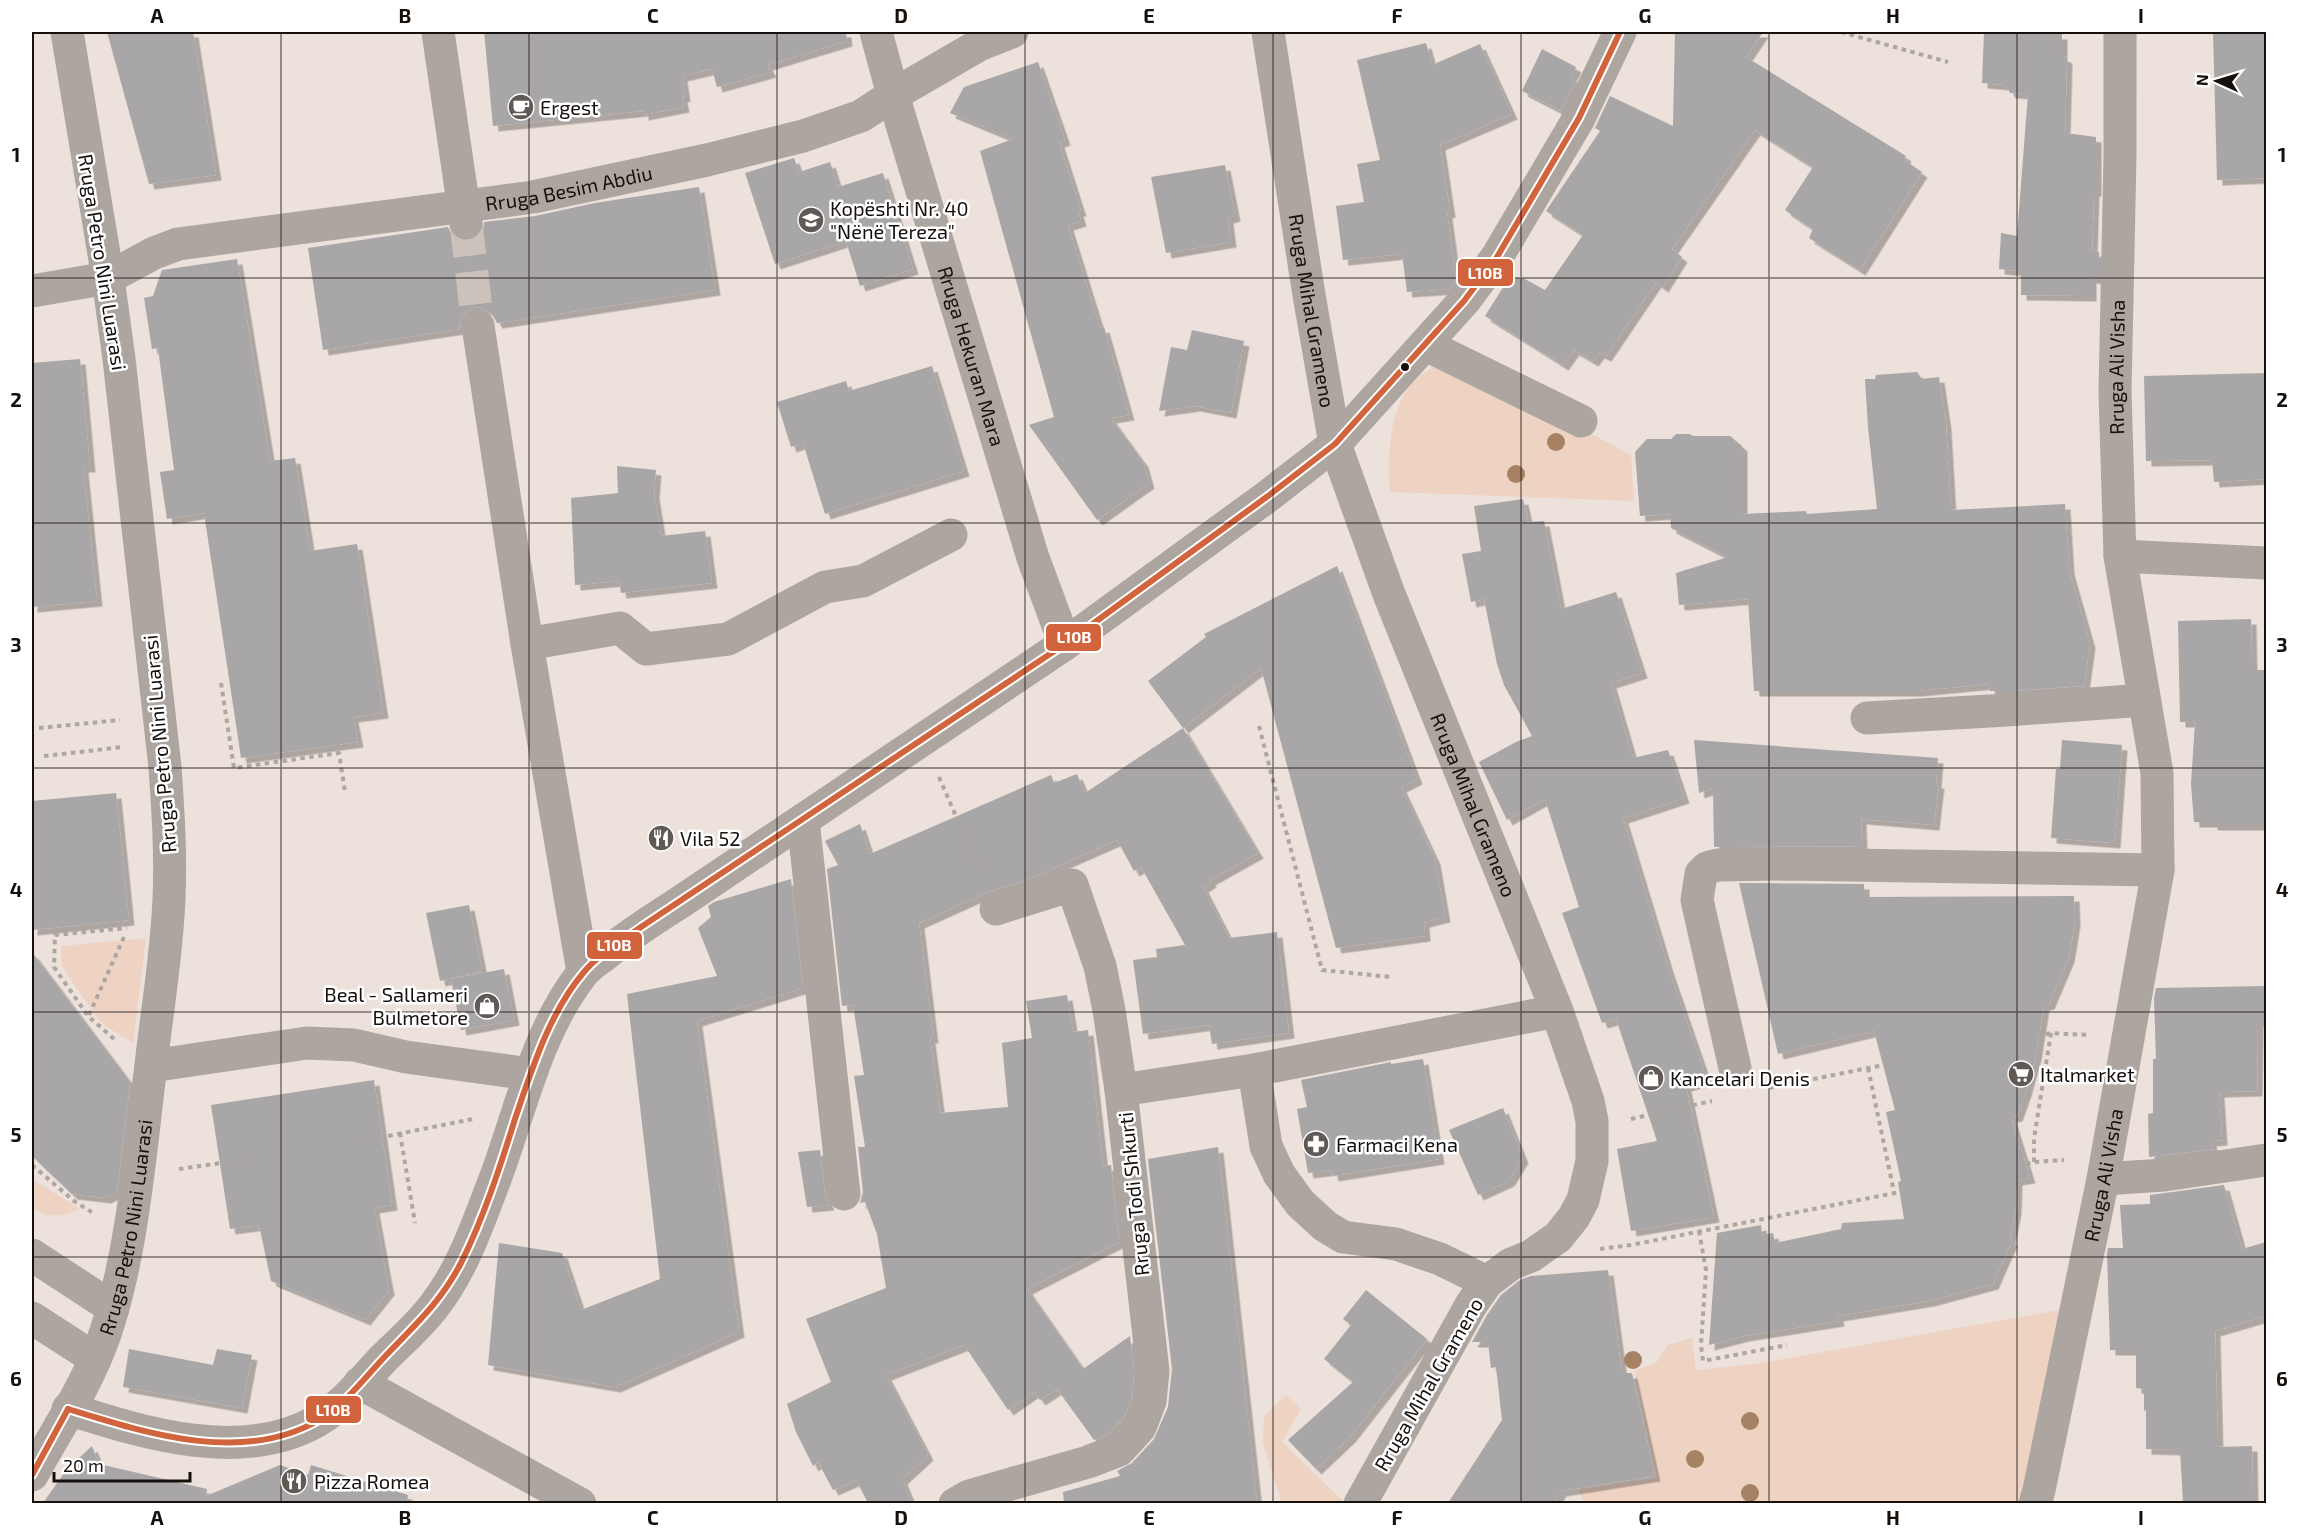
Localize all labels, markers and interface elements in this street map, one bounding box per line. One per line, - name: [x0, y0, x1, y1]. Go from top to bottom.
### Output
- text: A: [150, 3, 164, 27]
- text: B: [399, 3, 411, 27]
- text: C: [647, 3, 659, 27]
- text: D: [894, 3, 908, 27]
- text: E: [1143, 3, 1155, 27]
- text: F: [1391, 3, 1403, 27]
- text: G: [1639, 3, 1651, 27]
- text: H: [1886, 3, 1900, 27]
- text: I: [2138, 3, 2144, 27]
- north arrow: [2187, 51, 2247, 111]
- text: N: [2192, 73, 2211, 86]
- cafe icon: Ergest: [506, 92, 536, 122]
- place label: Ergest: [540, 95, 599, 119]
- text: 1: [12, 142, 20, 166]
- text: 1: [2278, 142, 2286, 166]
- street label: Rruga Petro Nini Luarasi: [74, 152, 132, 372]
- street label: Rruga Besim Abdiu: [484, 160, 655, 215]
- place label: Kopështi Nr. 40 "Nënë Tereza": [830, 196, 969, 243]
- school or university icon: Kopështi Nr. 40 "Nënë Tereza": [796, 205, 826, 235]
- street label: Rruga Mihal Grameno: [1284, 212, 1340, 409]
- line badge: L10B: [1457, 258, 1514, 287]
- street label: Rruga Hekuran Mara: [933, 263, 1010, 449]
- text: L10B: [1467, 263, 1503, 282]
- street label: Rruga Ali Visha: [2103, 299, 2129, 435]
- unlabelled marker: [1399, 361, 1411, 373]
- text: 2: [10, 387, 22, 411]
- text: 2: [2276, 387, 2288, 411]
- line badge: L10B: [1045, 623, 1102, 652]
- text: L10B: [1056, 627, 1092, 646]
- text: 3: [10, 632, 22, 656]
- text: 3: [2276, 632, 2288, 656]
- street label: Rruga Petro Nini Luarasi: [138, 634, 180, 854]
- street label: Rruga Mihal Grameno: [1426, 709, 1522, 900]
- restaurant icon: Vila 52: [646, 823, 676, 853]
- place label: Vila 52: [680, 826, 740, 850]
- text: 4: [10, 877, 23, 901]
- text: 4: [2276, 877, 2289, 901]
- line badge: L10B: [586, 931, 643, 960]
- text: L10B: [596, 935, 632, 954]
- place label: Beal - Sallameri Bulmetore: [324, 982, 468, 1029]
- shop icon: Beal - Sallameri Bulmetore: [472, 991, 502, 1021]
- supermarket icon: Italmarket: [2006, 1059, 2036, 1089]
- place label: Italmarket: [2040, 1062, 2135, 1086]
- shop icon: Kancelari Denis: [1636, 1063, 1666, 1093]
- place label: Kancelari Denis: [1670, 1066, 1810, 1090]
- street label: Rruga Ali Visha: [2078, 1107, 2127, 1244]
- street label: Rruga Todi Shkurti: [1112, 1111, 1154, 1277]
- street label: Rruga Petro Nini Luarasi: [93, 1118, 156, 1338]
- text: 5: [10, 1122, 22, 1146]
- text: 5: [2276, 1122, 2288, 1146]
- pharmacy icon: Farmaci Kena: [1301, 1129, 1331, 1159]
- place label: Farmaci Kena: [1336, 1132, 1458, 1156]
- street label: Rruga Mihal Grameno: [1369, 1293, 1487, 1475]
- text: 6: [10, 1366, 22, 1390]
- text: 6: [2276, 1366, 2288, 1390]
- line badge: L10B: [305, 1395, 362, 1424]
- text: L10B: [315, 1400, 351, 1419]
- scale bar: [54, 1445, 190, 1483]
- text: 20 m: [63, 1454, 104, 1476]
- restaurant icon: Pizza Romea: [279, 1466, 309, 1496]
- place label: Pizza Romea: [314, 1469, 429, 1493]
- text: A: [150, 1505, 164, 1529]
- text: B: [399, 1505, 411, 1529]
- text: C: [647, 1505, 659, 1529]
- text: D: [894, 1505, 908, 1529]
- text: E: [1143, 1505, 1155, 1529]
- text: F: [1391, 1505, 1403, 1529]
- text: G: [1639, 1505, 1651, 1529]
- text: H: [1886, 1505, 1900, 1529]
- text: I: [2138, 1505, 2144, 1529]

